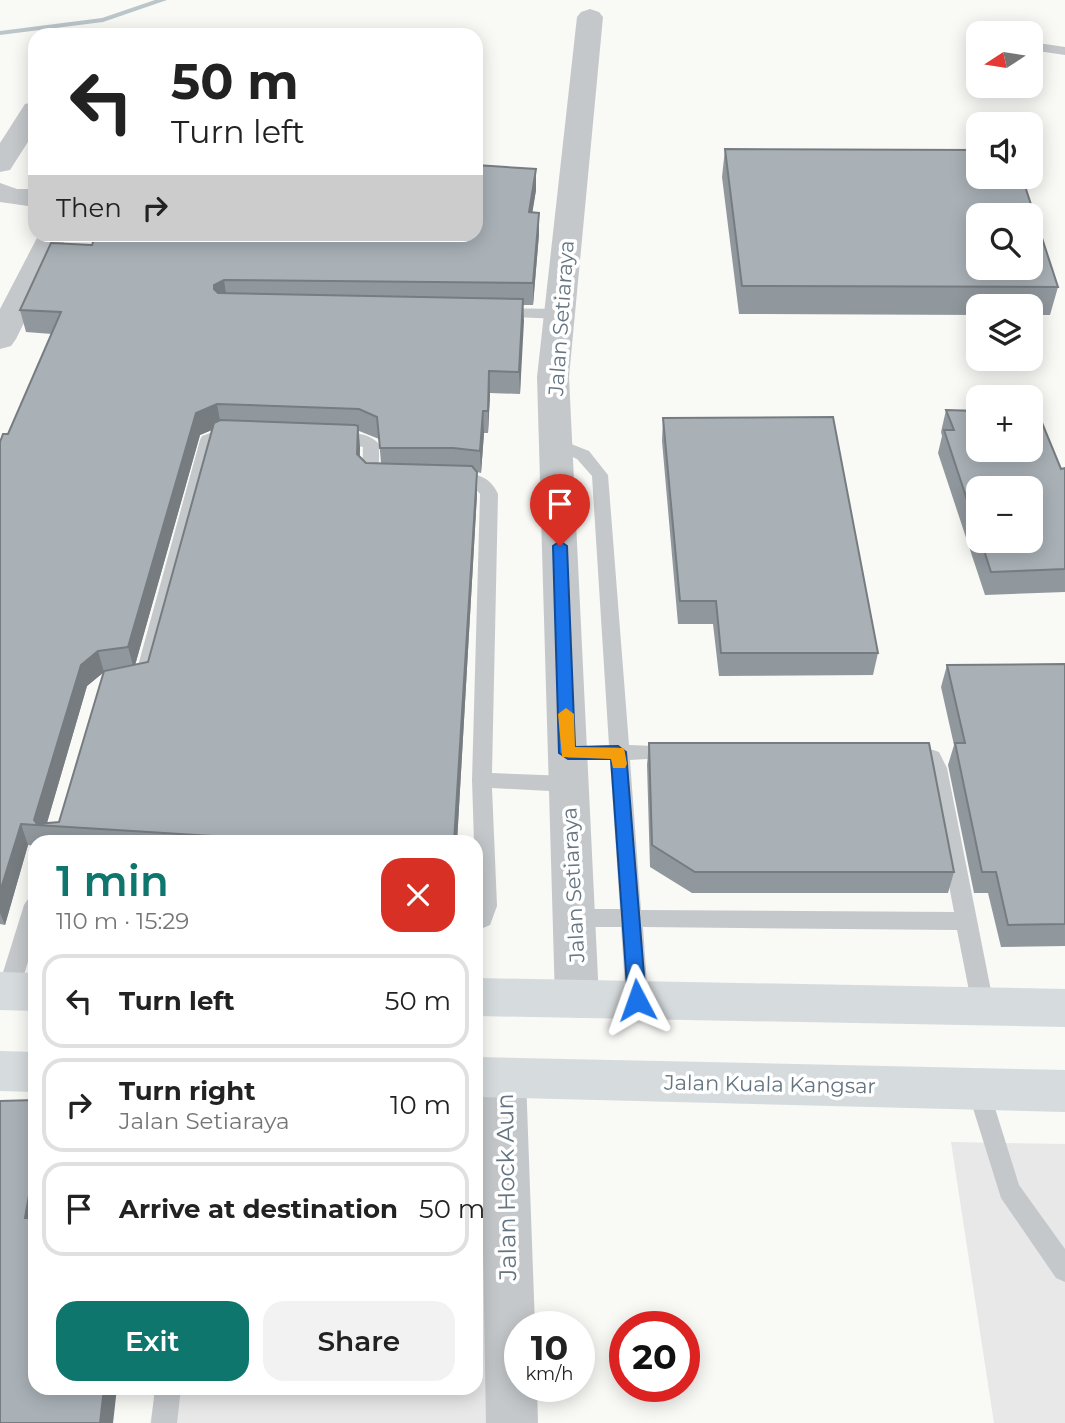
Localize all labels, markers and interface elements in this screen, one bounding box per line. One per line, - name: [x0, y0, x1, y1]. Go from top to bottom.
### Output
- north arrow: [966, 21, 1043, 98]
- map controls: [966, 21, 1043, 553]
- text: 50 m: [171, 52, 299, 111]
- icon: left: [56, 56, 147, 147]
- text: Turn left: [171, 112, 305, 151]
- button: sound: [966, 112, 1043, 189]
- icon: right: [136, 189, 174, 227]
- text: Then: [56, 192, 122, 224]
- button: search: [966, 203, 1043, 280]
- street label: Jalan Setiaraya: [543, 239, 579, 398]
- button: layers: [966, 294, 1043, 371]
- button: +: [966, 385, 1043, 462]
- pin: [530, 474, 590, 546]
- button: −: [966, 476, 1043, 553]
- icon: arrive: [541, 485, 579, 523]
- street label: Jalan Setiaraya: [556, 807, 590, 964]
- text: 1 min: [56, 855, 169, 907]
- button: close: [381, 858, 455, 932]
- text: 110 m · 15:29: [56, 907, 189, 935]
- position arrow: [600, 963, 674, 1037]
- icon: left: [60, 982, 98, 1020]
- text: Turn left: [119, 985, 235, 1017]
- text: 50 m: [385, 985, 451, 1017]
- street label: Jalan Kuala Kangsar: [663, 1070, 876, 1098]
- text: Turn right: [119, 1075, 255, 1107]
- icon: right: [60, 1086, 98, 1124]
- text: 10 m: [390, 1089, 451, 1121]
- street label: Jalan Hock Aun: [490, 1093, 522, 1282]
- text: Jalan Setiaraya: [119, 1107, 290, 1135]
- icon: arrive: [60, 1190, 98, 1228]
- text: Arrive at destination: [119, 1193, 398, 1225]
- text: 50 m: [419, 1193, 485, 1225]
- button: Exit: [56, 1301, 249, 1381]
- button: Share: [263, 1301, 455, 1381]
- speed limit sign: 20: [609, 1311, 700, 1402]
- text: 10: [531, 1326, 568, 1369]
- text: km/h: [525, 1363, 574, 1385]

